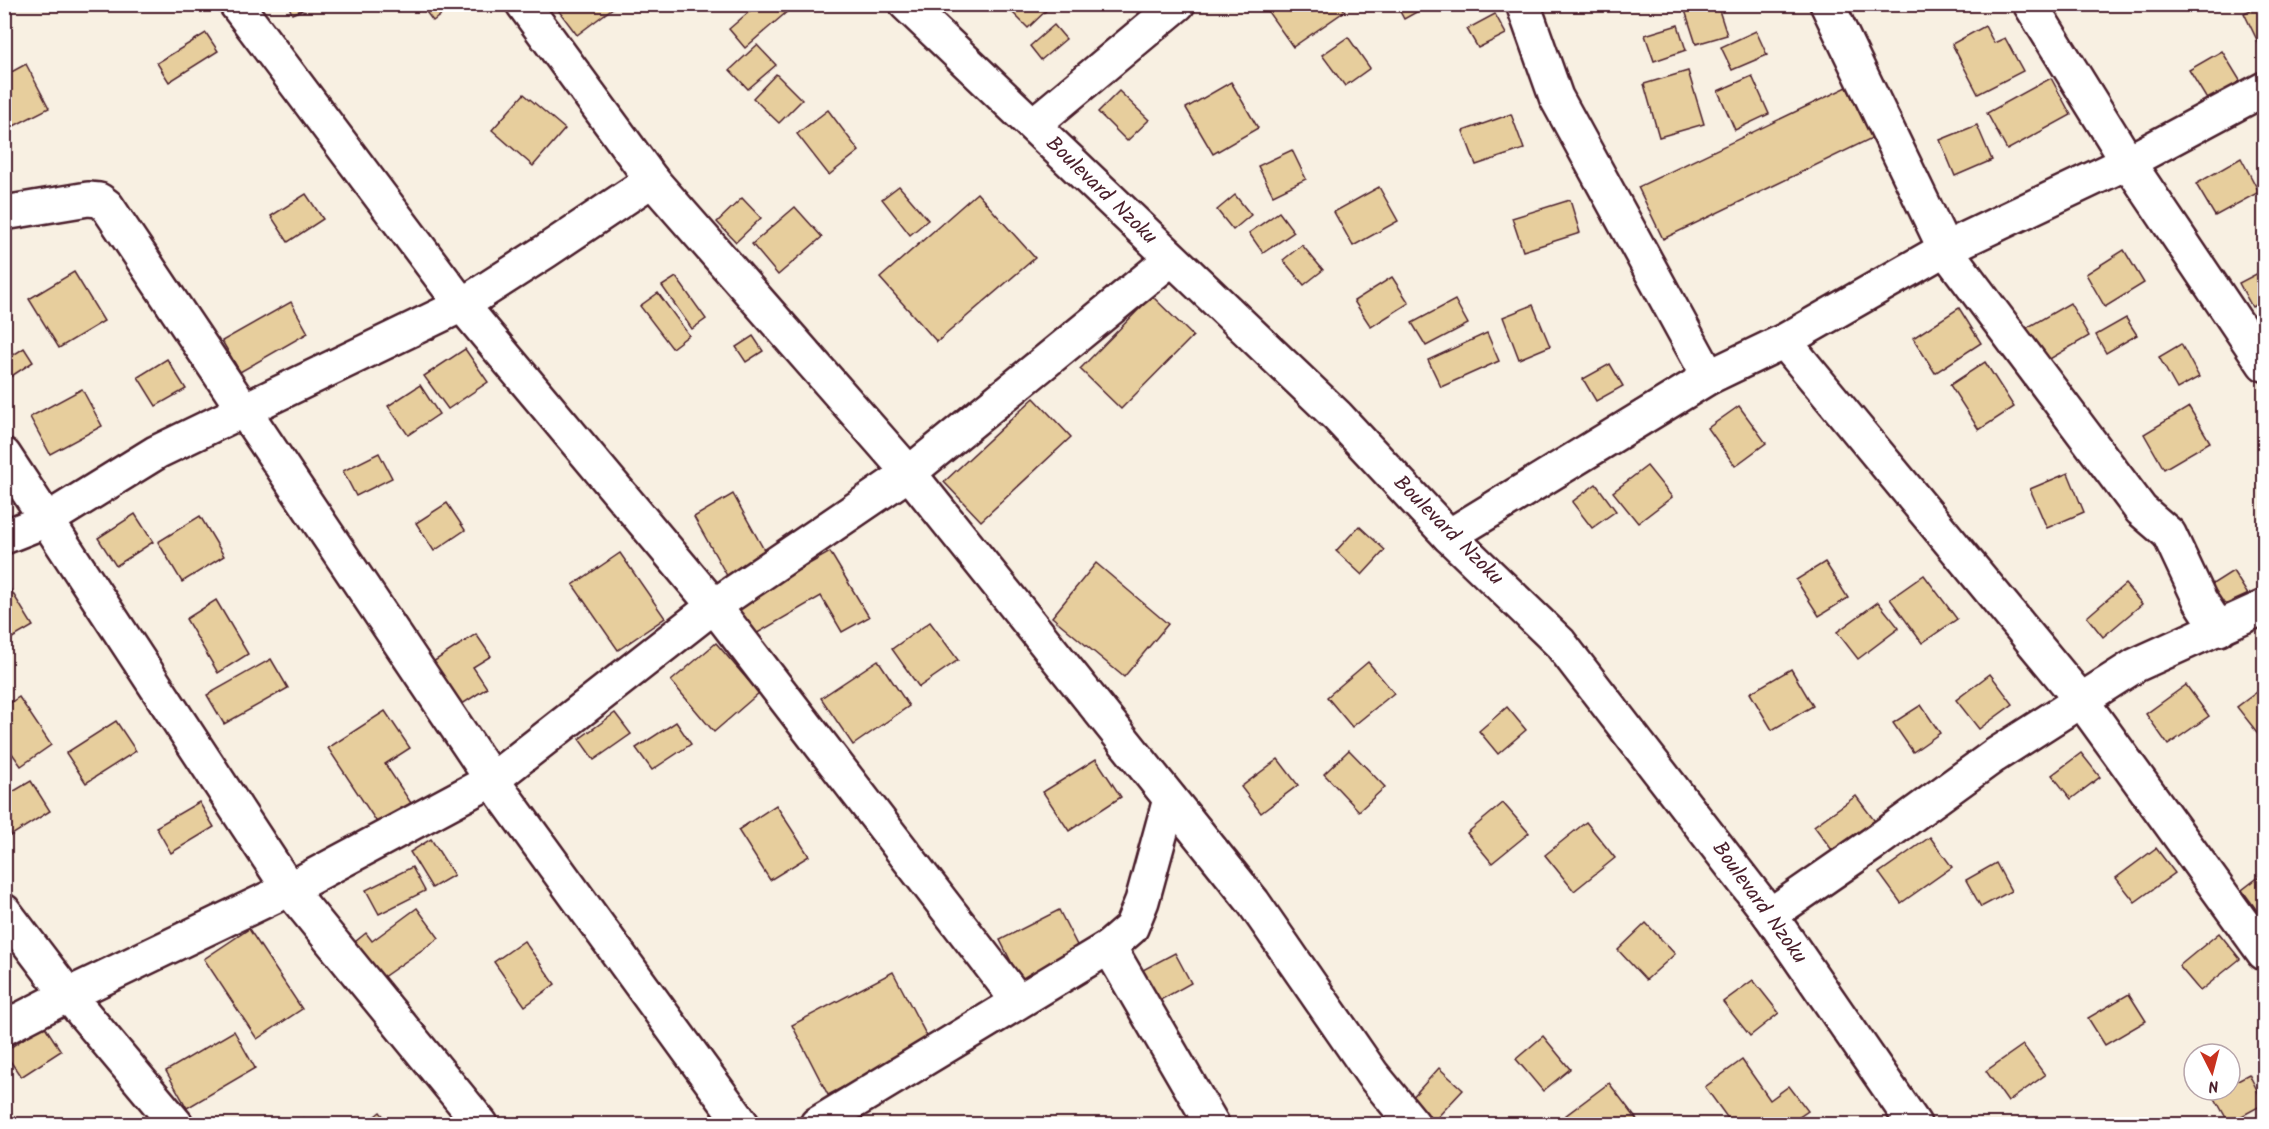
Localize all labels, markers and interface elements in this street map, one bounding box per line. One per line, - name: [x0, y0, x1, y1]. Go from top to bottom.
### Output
- street label: Boulevard Nzoku: [1037, 129, 1165, 253]
- street label: Boulevard Nzoku: [1385, 468, 1511, 594]
- street label: Boulevard Nzoku: [1703, 835, 1815, 971]
- north arrow: [2182, 1042, 2242, 1102]
- text: N: [2207, 1072, 2220, 1098]

